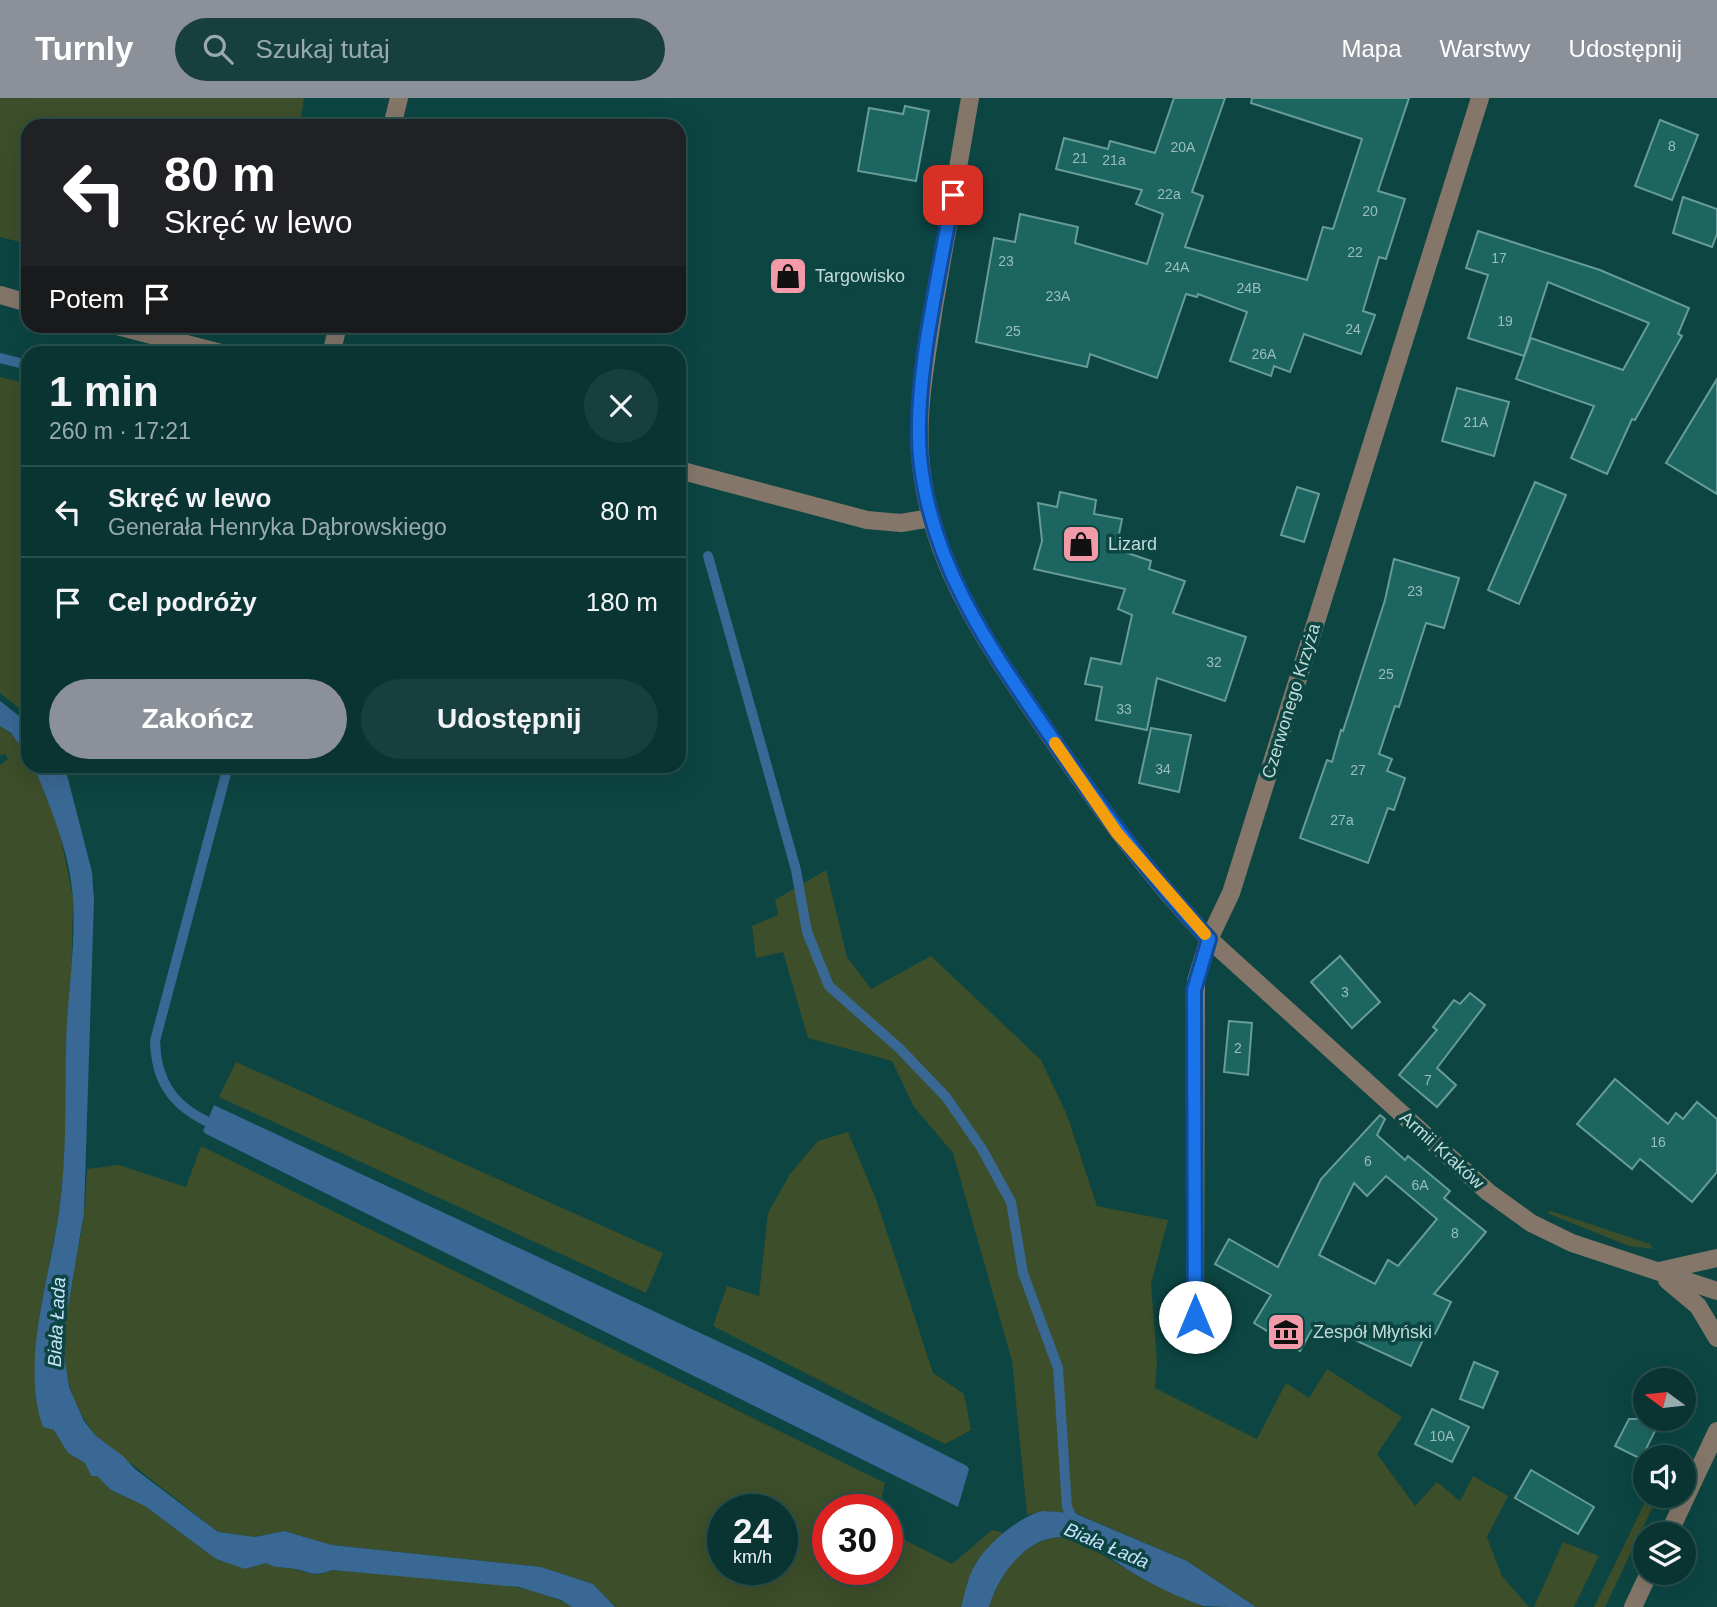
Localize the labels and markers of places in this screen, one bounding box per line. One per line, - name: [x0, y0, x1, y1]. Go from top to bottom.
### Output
- pin: [923, 165, 983, 225]
- shop icon: Targowisko: [767, 255, 809, 297]
- place label: Targowisko: [815, 266, 905, 286]
- shop icon: Lizard: [1060, 523, 1102, 565]
- place label: Lizard: [1108, 534, 1157, 554]
- museum icon: Zespół Młyński: [1265, 1311, 1307, 1353]
- place label: Zespół Młyński: [1313, 1322, 1432, 1342]

